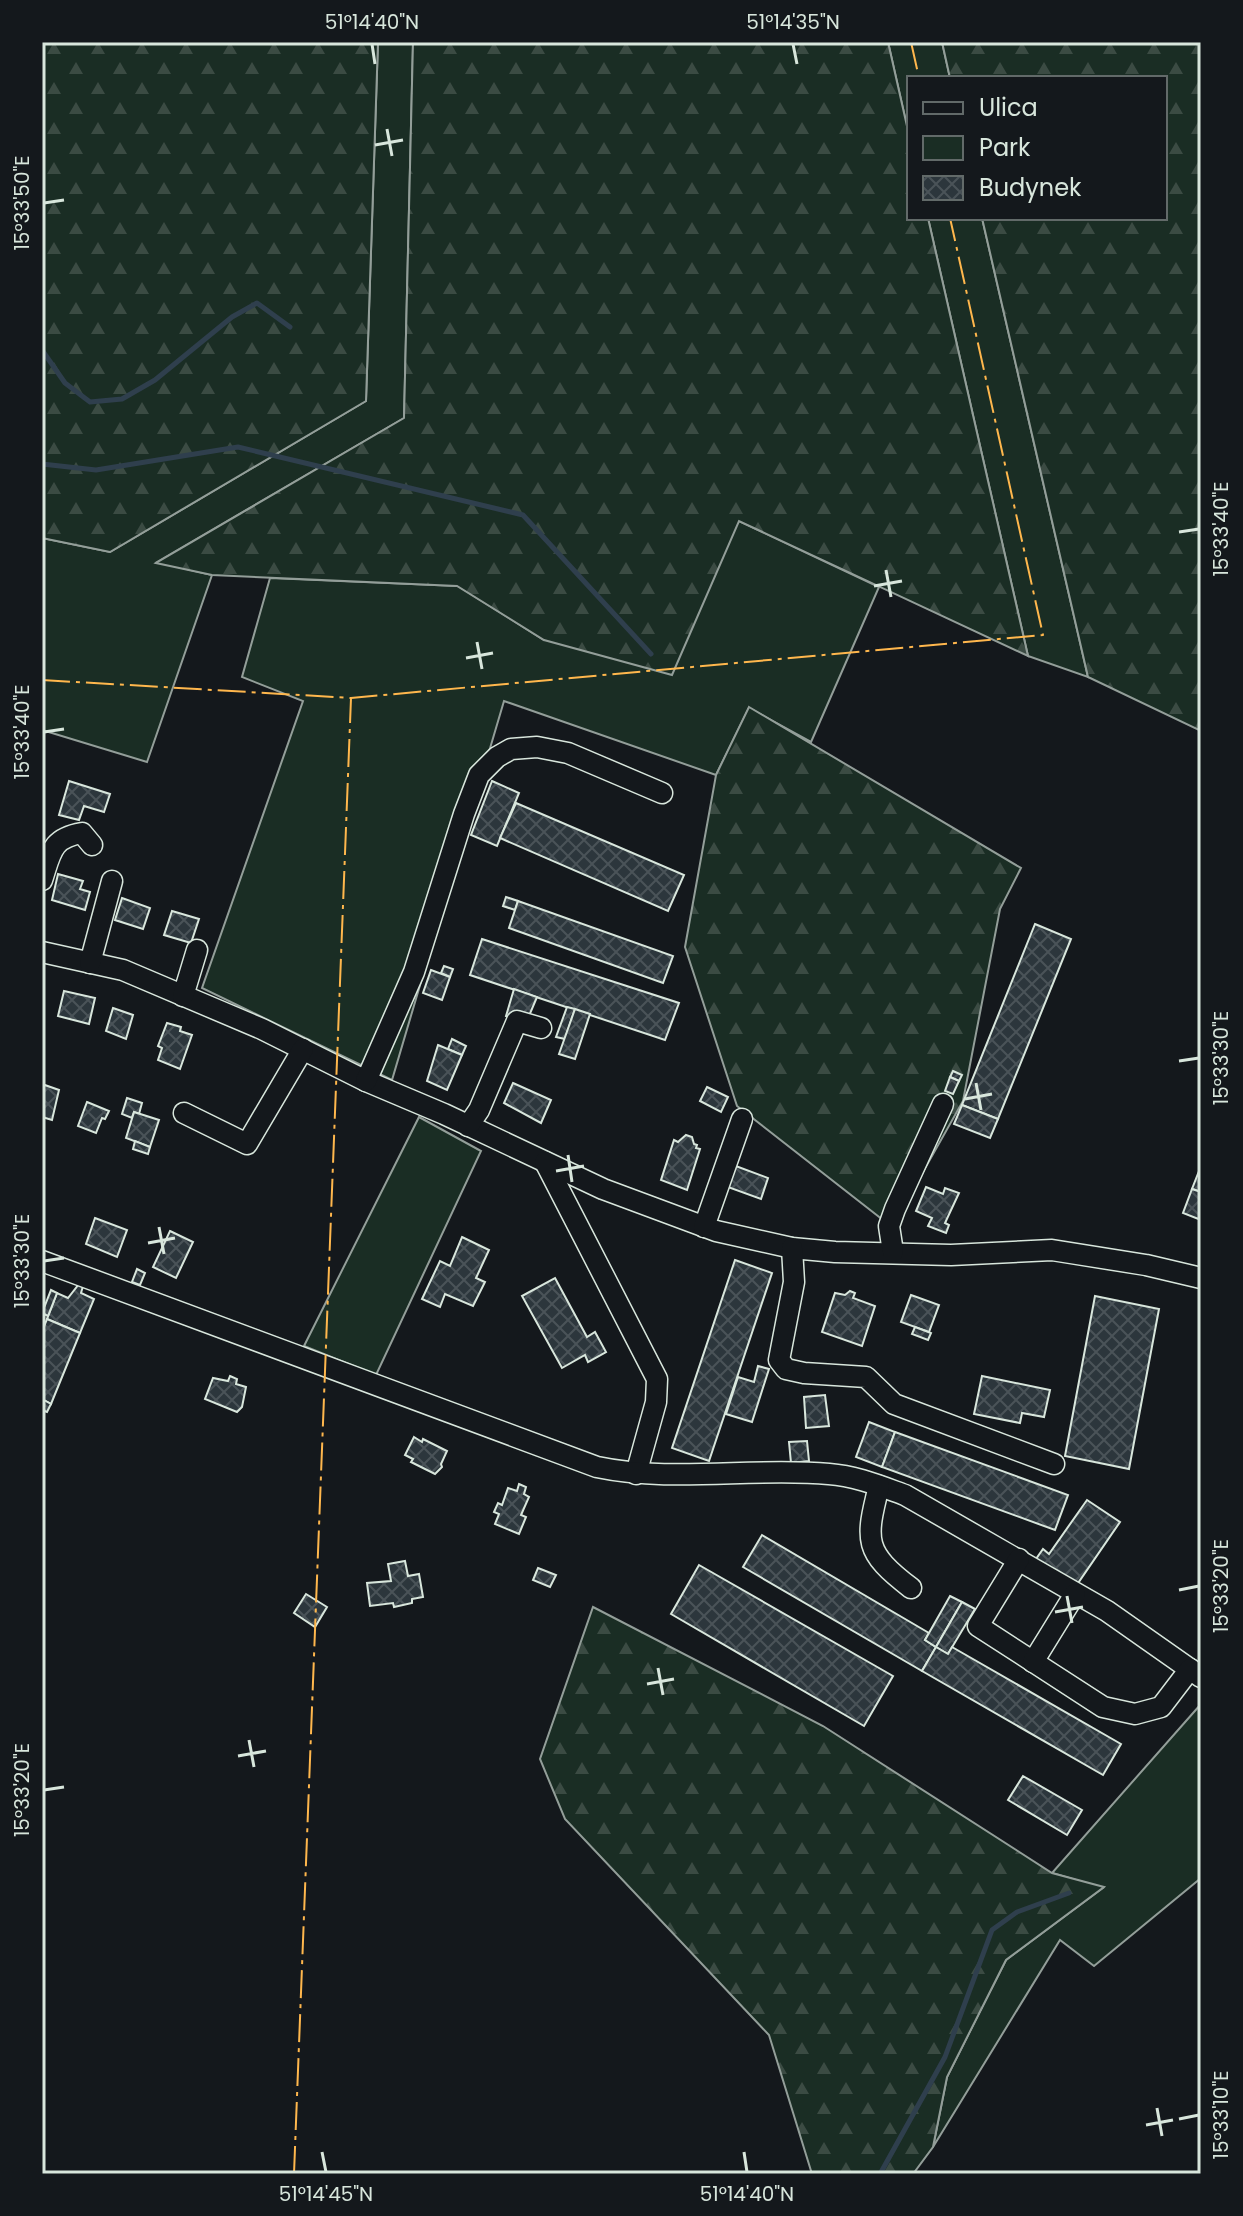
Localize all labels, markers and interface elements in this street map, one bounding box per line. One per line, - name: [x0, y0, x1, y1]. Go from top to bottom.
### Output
- text: 51°14'40"N: [325, 8, 419, 36]
- text: 51°14'35"N: [746, 8, 840, 36]
- legend: [907, 76, 1167, 220]
- text: Ulica: [979, 91, 1038, 124]
- text: Park: [979, 131, 1031, 164]
- text: 15°33'50"E: [8, 155, 36, 251]
- text: Budynek: [979, 171, 1082, 204]
- text: 15°33'40"E: [1207, 481, 1235, 577]
- text: 15°33'40"E: [8, 684, 36, 780]
- text: 15°33'30"E: [1207, 1011, 1235, 1105]
- text: 15°33'30"E: [8, 1214, 36, 1308]
- text: 15°33'20"E: [1207, 1539, 1235, 1633]
- text: 15°33'20"E: [8, 1743, 36, 1837]
- text: 15°33'10"E: [1207, 2071, 1235, 2159]
- text: 51°14'45"N: [279, 2180, 373, 2208]
- text: 51°14'40"N: [700, 2180, 794, 2208]

